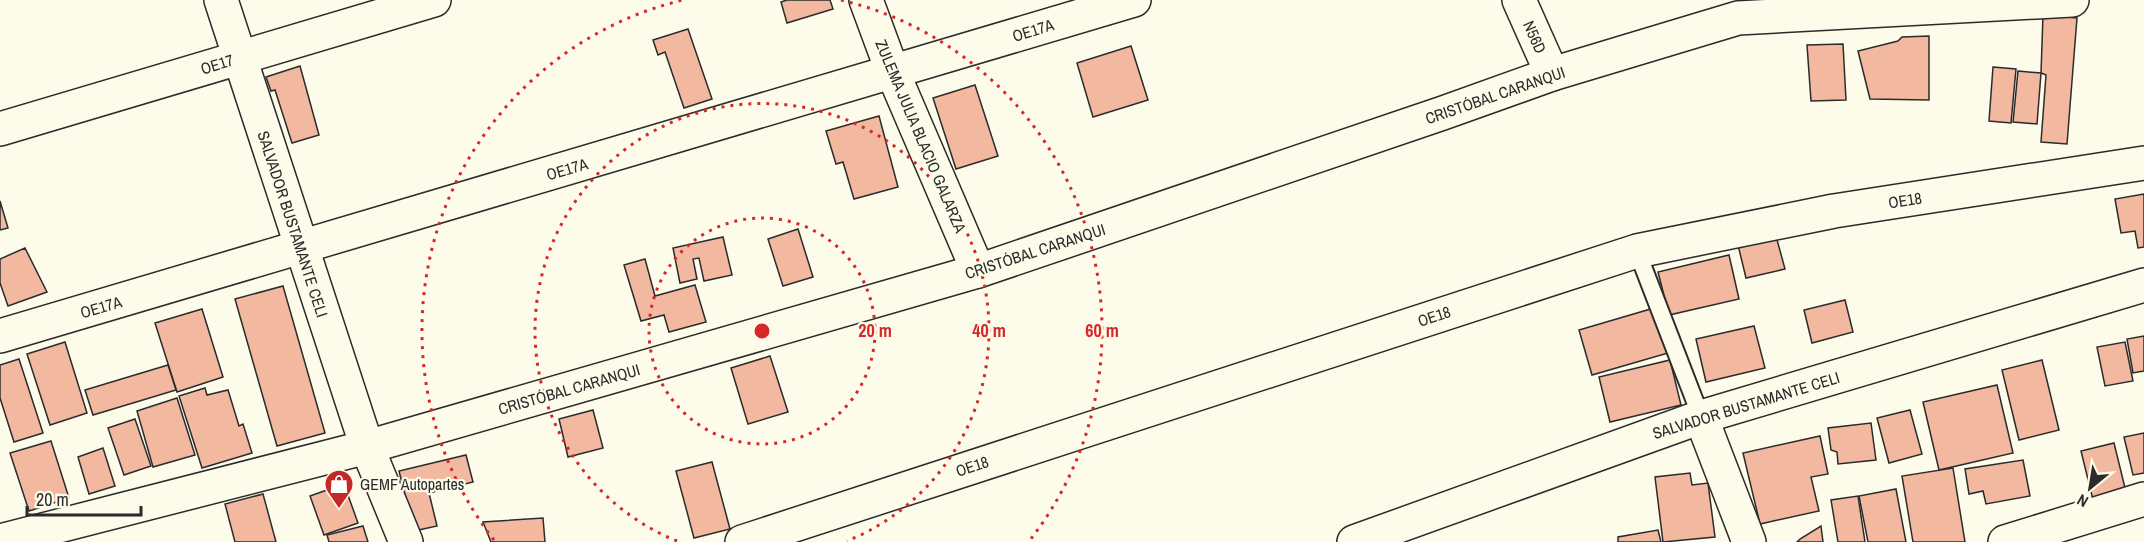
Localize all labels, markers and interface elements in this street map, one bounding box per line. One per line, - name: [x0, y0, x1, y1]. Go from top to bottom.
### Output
- street label: OE17A: [1010, 13, 1057, 47]
- street label: N56D: [1518, 17, 1552, 57]
- street label: ZULEMA JULIA BLACIO GALARZA: [870, 36, 972, 236]
- street label: OE17: [198, 49, 236, 79]
- street label: CRISTÓBAL CARANQUI: [1422, 61, 1568, 129]
- street label: SALVADOR BUSTAMANTE CELI: [252, 128, 334, 320]
- street label: OE17A: [544, 153, 591, 185]
- street label: OE18: [1887, 187, 1923, 213]
- street label: CRISTÓBAL CARANQUI: [962, 218, 1108, 284]
- street label: OE17A: [78, 291, 125, 323]
- street label: OE18: [1415, 300, 1453, 332]
- text: 20 m: [858, 318, 892, 343]
- text: 40 m: [972, 318, 1006, 343]
- text: 60 m: [1085, 318, 1119, 343]
- centre of rings: [752, 321, 772, 341]
- street label: CRISTÓBAL CARANQUI: [496, 358, 642, 420]
- street label: SALVADOR BUSTAMANTE CELI: [1650, 366, 1842, 444]
- street label: OE18: [953, 450, 991, 482]
- north arrow: [2060, 458, 2120, 518]
- shop icon: GEMF Autopartes: [323, 468, 355, 510]
- place label: GEMF Autopartes: [360, 473, 464, 495]
- scale bar: [27, 479, 141, 517]
- text: 20 m: [36, 487, 69, 512]
- text: N: [2073, 489, 2092, 513]

